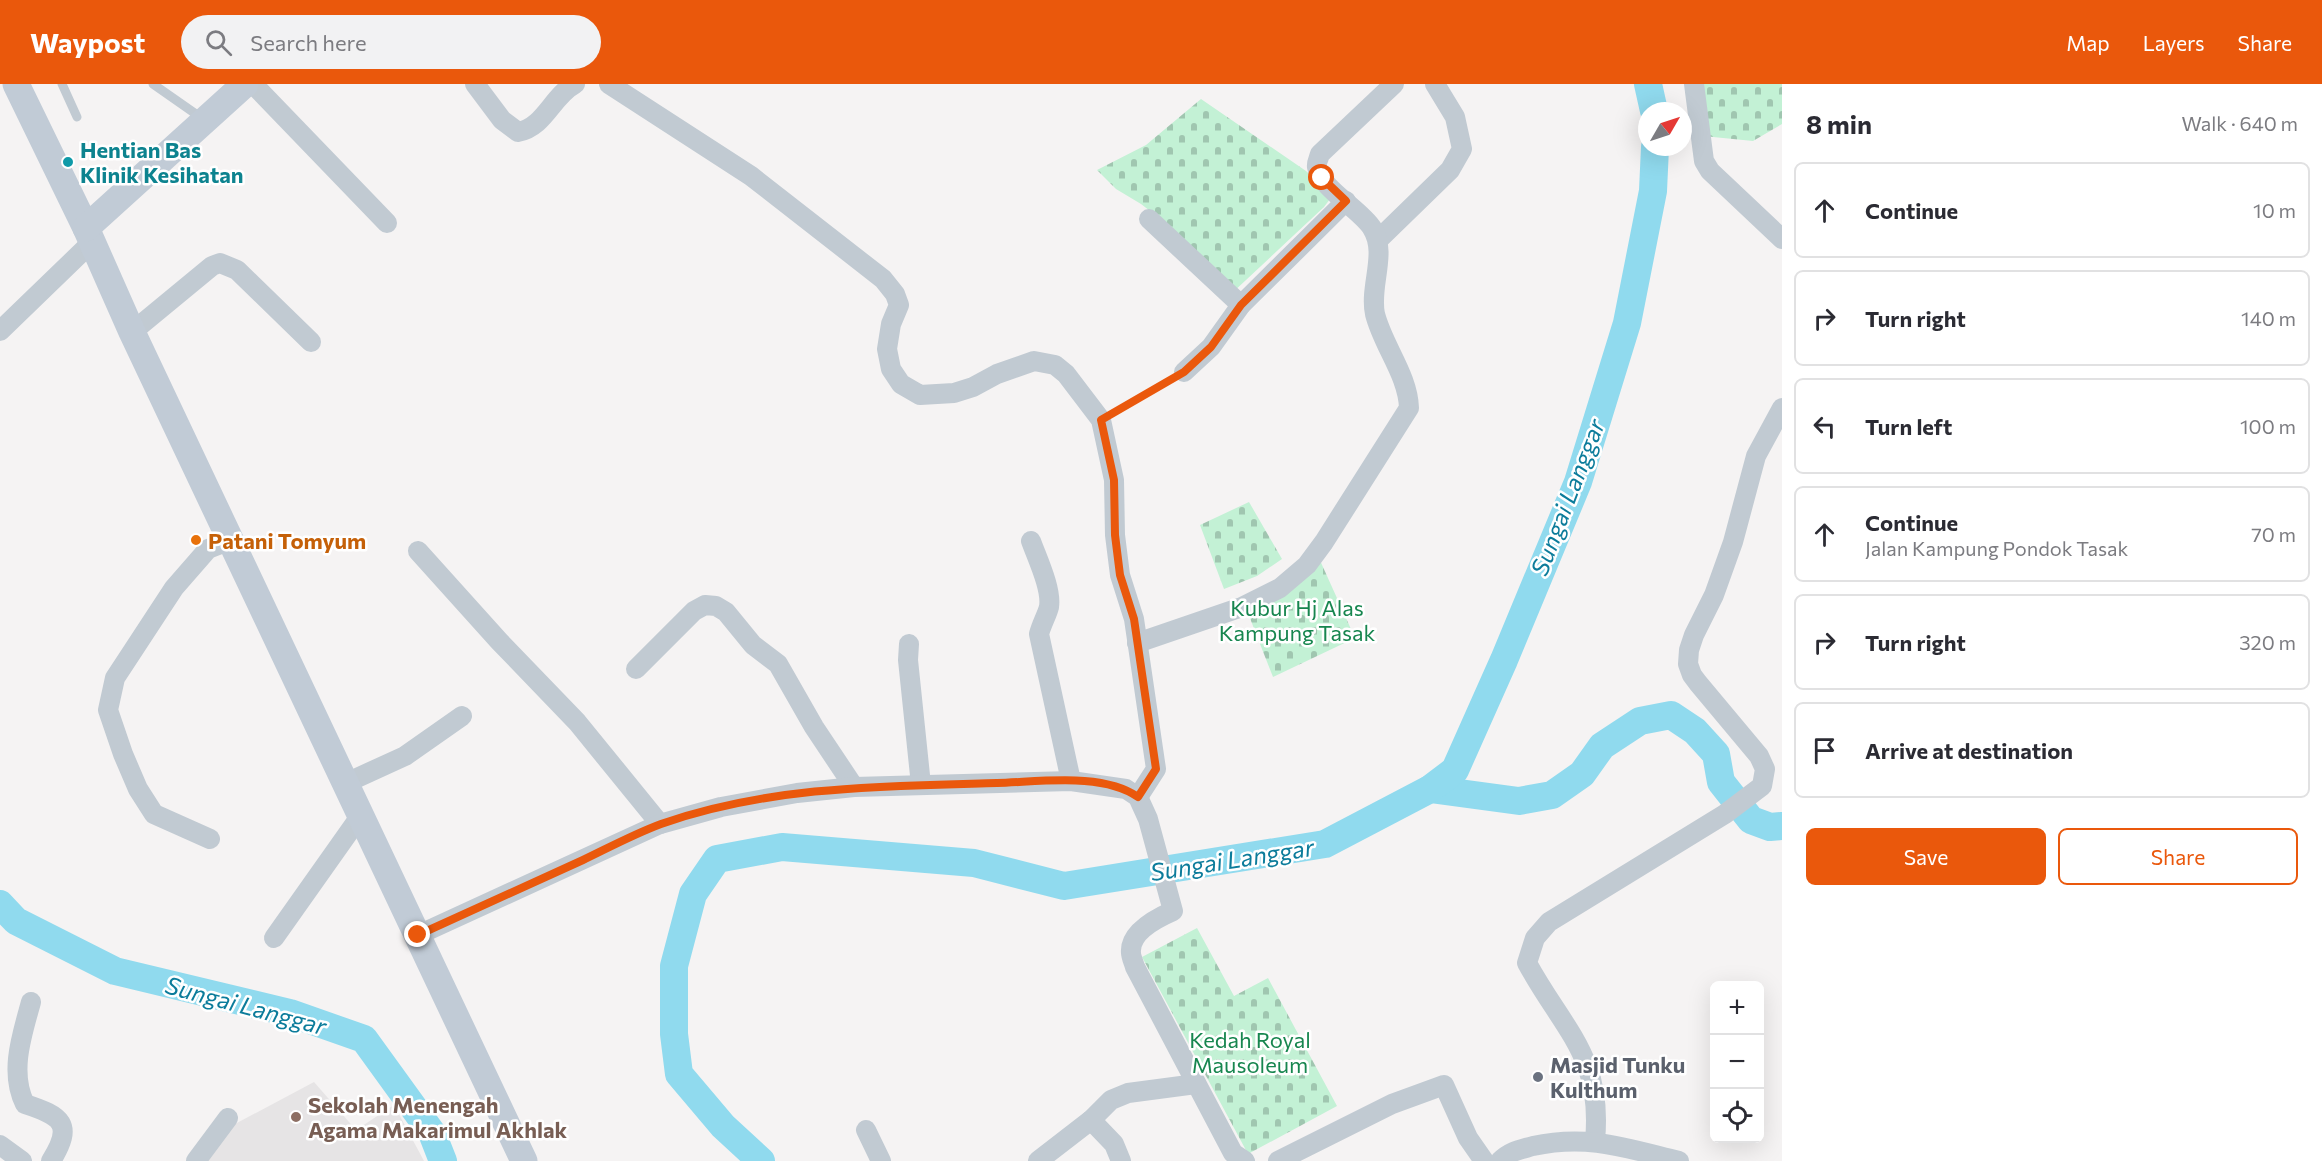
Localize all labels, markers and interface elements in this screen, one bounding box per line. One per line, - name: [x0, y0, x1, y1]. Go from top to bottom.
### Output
- search box: [181, 15, 601, 69]
- text: Waypost: [30, 25, 145, 59]
- icon: search: [202, 26, 235, 59]
- text: Search here: [250, 29, 367, 56]
- text: Map: [2066, 30, 2110, 55]
- text: Layers: [2143, 30, 2205, 55]
- text: Share: [2238, 30, 2292, 55]
- north arrow: [1638, 102, 1692, 156]
- text: 8 min: [1806, 108, 1872, 139]
- text: Walk · 640 m: [2181, 111, 2298, 135]
- place label: Hentian Bas Klinik Kesihatan: [80, 136, 244, 188]
- marker: Hentian Bas Klinik Kesihatan: [61, 155, 75, 169]
- route start: [1308, 164, 1334, 190]
- icon: ahead: [1808, 194, 1841, 227]
- text: Continue: [1865, 197, 1958, 224]
- text: 10 m: [2253, 198, 2296, 222]
- icon: right: [1808, 302, 1841, 335]
- text: Turn right: [1865, 305, 1966, 332]
- text: 140 m: [2241, 306, 2296, 330]
- icon: left: [1808, 410, 1841, 443]
- water label: Sungai Langgar: [1524, 413, 1611, 579]
- text: Turn left: [1865, 413, 1952, 440]
- text: 100 m: [2240, 414, 2296, 438]
- text: Continue: [1865, 509, 1958, 536]
- icon: ahead: [1808, 518, 1841, 551]
- text: 70 m: [2251, 522, 2296, 546]
- place label: Patani Tomyum: [208, 527, 366, 554]
- marker: Patani Tomyum: [189, 533, 203, 547]
- text: Jalan Kampung Pondok Tasak: [1865, 536, 2128, 560]
- park label: Kubur Hj Alas Kampung Tasak: [1219, 594, 1375, 646]
- icon: right: [1808, 626, 1841, 659]
- text: Turn right: [1865, 629, 1966, 656]
- text: 320 m: [2239, 630, 2296, 654]
- icon: arrive: [1808, 734, 1841, 767]
- text: Arrive at destination: [1865, 737, 2073, 764]
- button: Save: [1806, 828, 2046, 885]
- button: Share: [2058, 828, 2298, 885]
- water label: Sungai Langgar: [1148, 832, 1317, 886]
- route end: [404, 921, 430, 947]
- water label: Sungai Langgar: [162, 970, 331, 1041]
- map controls: [1710, 981, 1764, 1143]
- button: +: [1710, 981, 1764, 1035]
- park label: Kedah Royal Mausoleum: [1189, 1026, 1311, 1078]
- button: −: [1710, 1035, 1764, 1089]
- place label: Masjid Tunku Kulthum: [1550, 1051, 1685, 1103]
- marker: Masjid Tunku Kulthum: [1531, 1070, 1545, 1084]
- button: locate: [1710, 1089, 1764, 1143]
- place label: Sekolah Menengah Agama Makarimul Akhlak: [308, 1091, 568, 1143]
- marker: Sekolah Menengah Agama Makarimul Akhlak: [289, 1110, 303, 1124]

